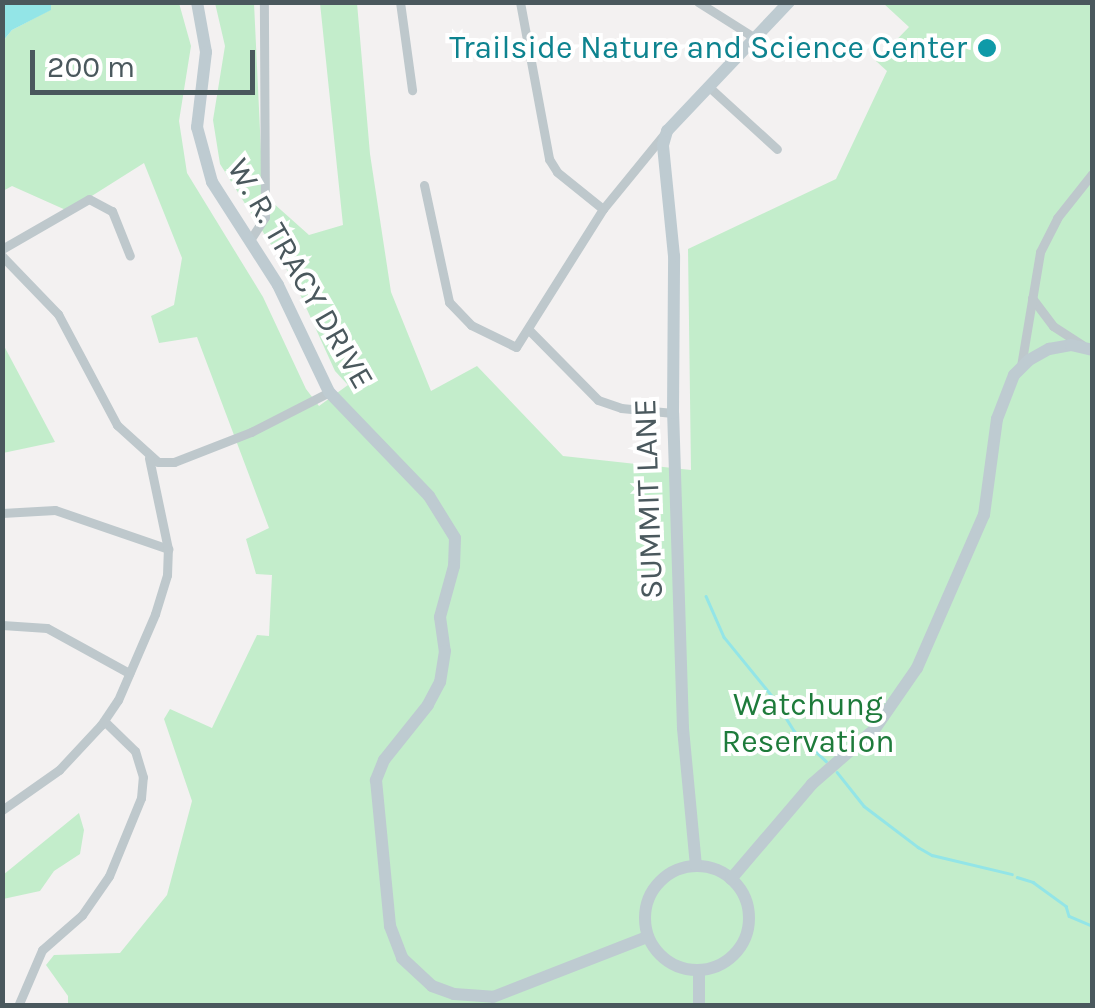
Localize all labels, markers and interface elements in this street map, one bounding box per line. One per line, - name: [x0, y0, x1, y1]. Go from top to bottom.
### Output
- place label: Trailside Nature and Science Center: [449, 29, 967, 67]
- scale bar: [35, 30, 260, 92]
- marker: Trailside Nature and Science Center: [976, 37, 998, 59]
- text: 200 m: [47, 49, 135, 85]
- street label: W. R. TRACY DRIVE: [219, 152, 381, 396]
- street label: SUMMIT LANE: [626, 398, 672, 600]
- park label: Watchung Reservation: [722, 687, 894, 762]

